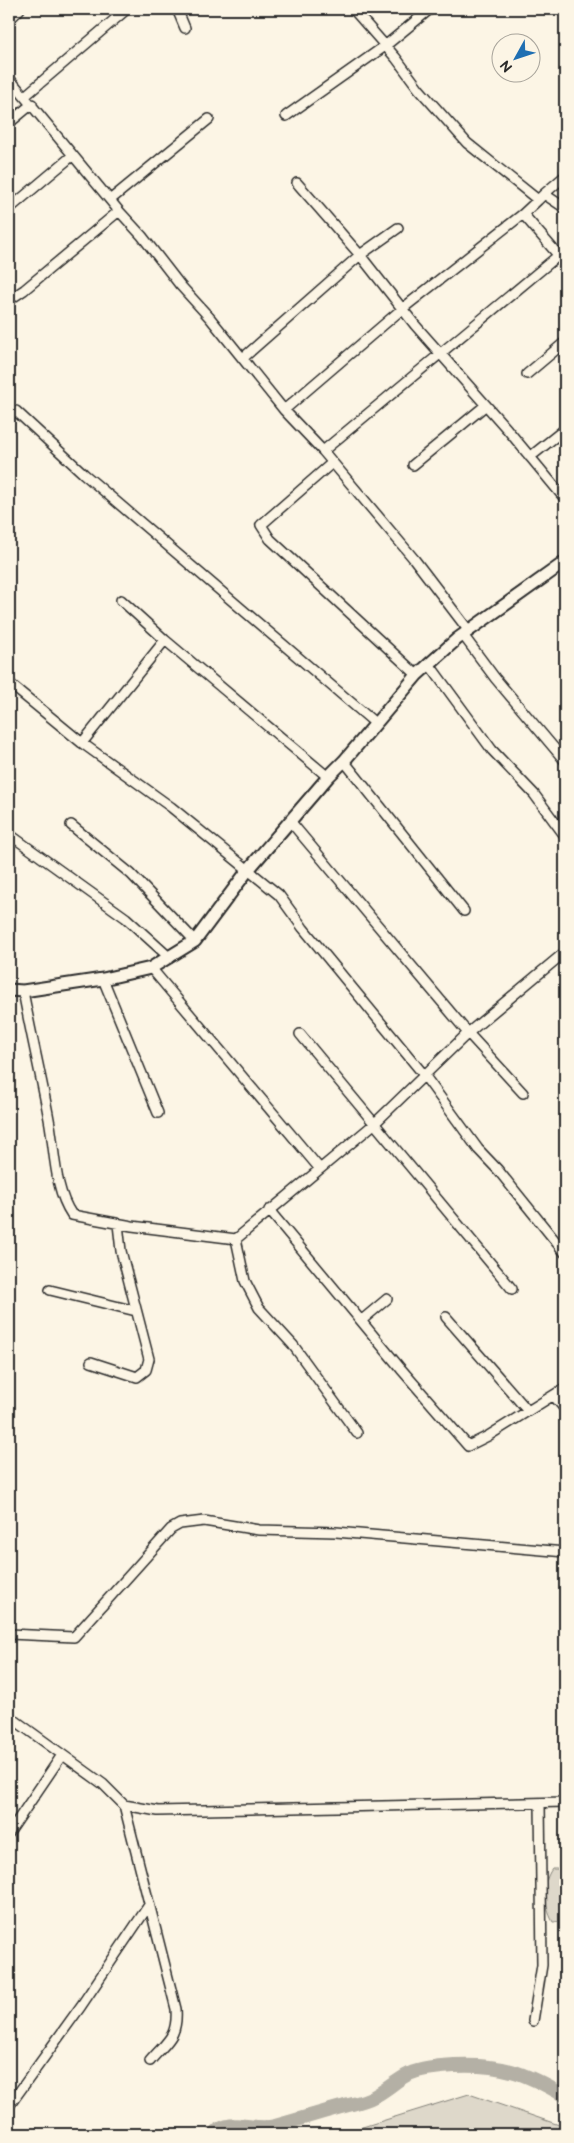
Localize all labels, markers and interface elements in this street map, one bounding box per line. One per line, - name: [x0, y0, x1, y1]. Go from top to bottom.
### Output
- north arrow: [492, 32, 542, 82]
- text: N: [497, 57, 516, 76]

